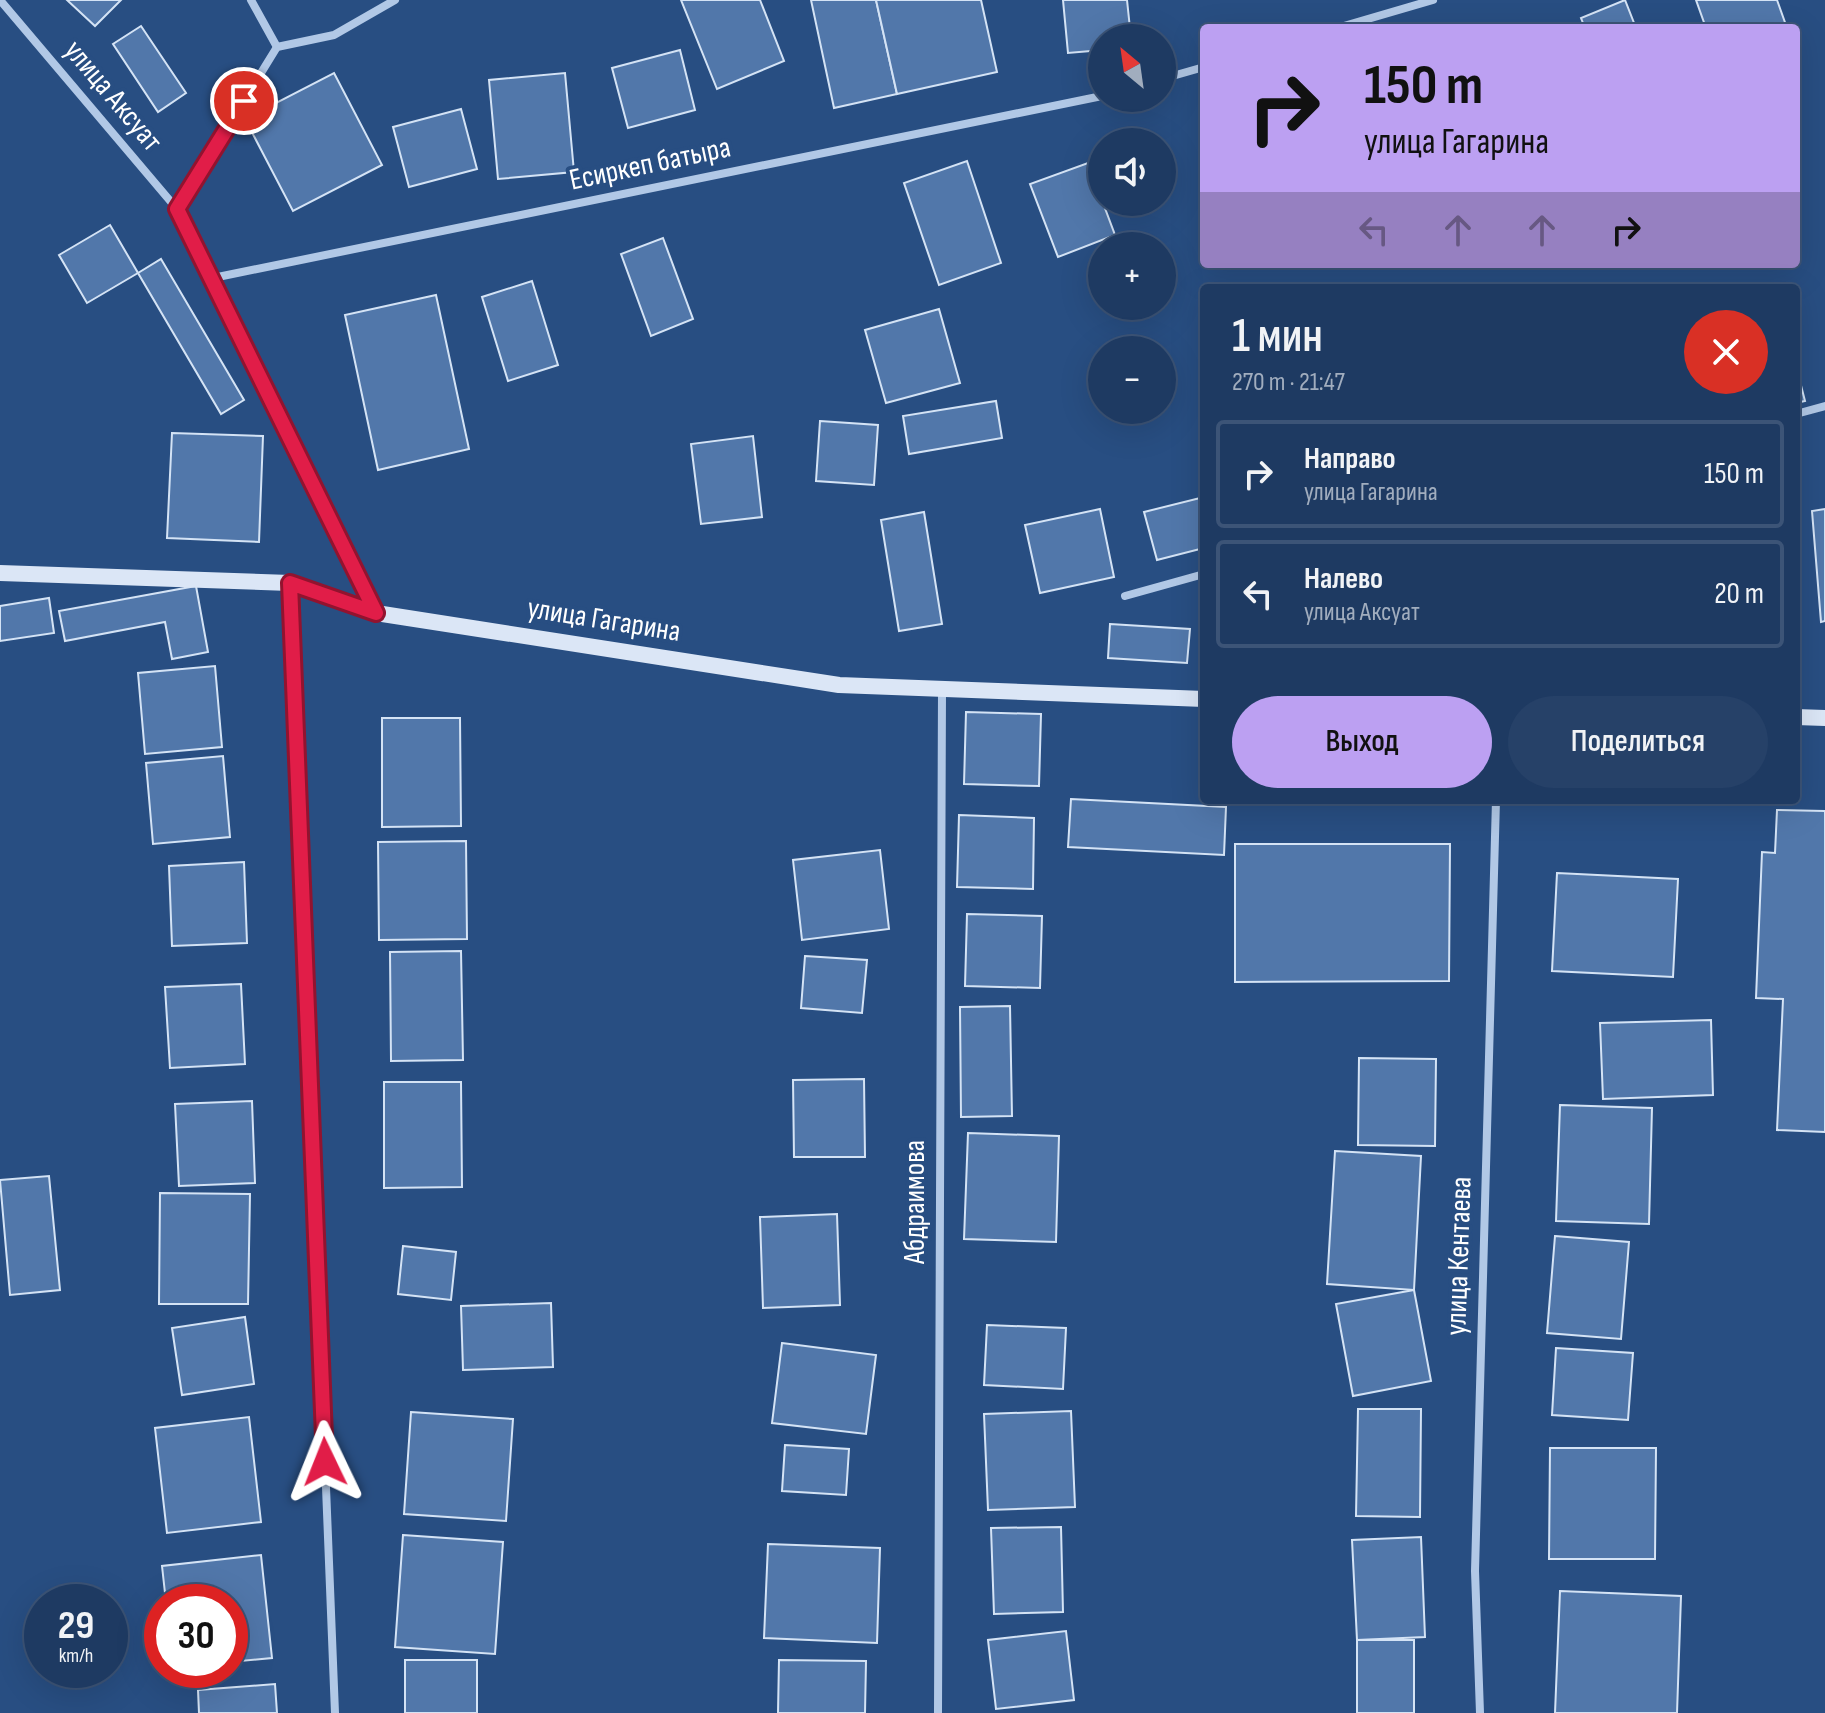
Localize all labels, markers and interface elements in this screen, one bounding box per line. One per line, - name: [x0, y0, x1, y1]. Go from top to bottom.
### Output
- north arrow: [1088, 24, 1176, 112]
- map controls: [1088, 24, 1176, 424]
- street label: улица Аксуат: [56, 33, 170, 159]
- text: 150 m: [1364, 53, 1483, 120]
- icon: right: [1232, 56, 1336, 160]
- pin: [210, 67, 278, 135]
- icon: arrive: [222, 79, 266, 123]
- text: улица Гагарина: [1364, 121, 1549, 164]
- button: sound: [1088, 128, 1176, 216]
- street label: Есиркеп батыра: [566, 129, 734, 199]
- icon: left: [1352, 208, 1396, 252]
- icon: ahead: [1436, 208, 1480, 252]
- icon: ahead: [1520, 208, 1564, 252]
- icon: right: [1604, 208, 1648, 252]
- button: +: [1088, 232, 1176, 320]
- text: 1 мин: [1232, 308, 1323, 365]
- button: close: [1684, 310, 1768, 394]
- button: −: [1088, 336, 1176, 424]
- text: 270 m · 21:47: [1232, 367, 1345, 398]
- text: Направо: [1304, 441, 1396, 477]
- icon: right: [1236, 452, 1280, 496]
- text: 150 m: [1704, 456, 1764, 492]
- text: улица Гагарина: [1304, 477, 1438, 508]
- text: Налево: [1304, 561, 1383, 597]
- icon: left: [1236, 572, 1280, 616]
- text: 20 m: [1714, 576, 1764, 612]
- street label: улица Гагарина: [525, 590, 683, 650]
- text: улица Аксуат: [1304, 597, 1420, 628]
- button: Выход: [1232, 696, 1492, 788]
- button: Поделиться: [1508, 696, 1768, 788]
- street label: Абдраимова: [897, 1140, 933, 1265]
- street label: улица Кентаева: [1438, 1176, 1480, 1336]
- position arrow: [283, 1420, 367, 1504]
- speed limit sign: 30: [144, 1584, 248, 1688]
- text: 29: [58, 1602, 94, 1650]
- text: km/h: [59, 1644, 93, 1668]

